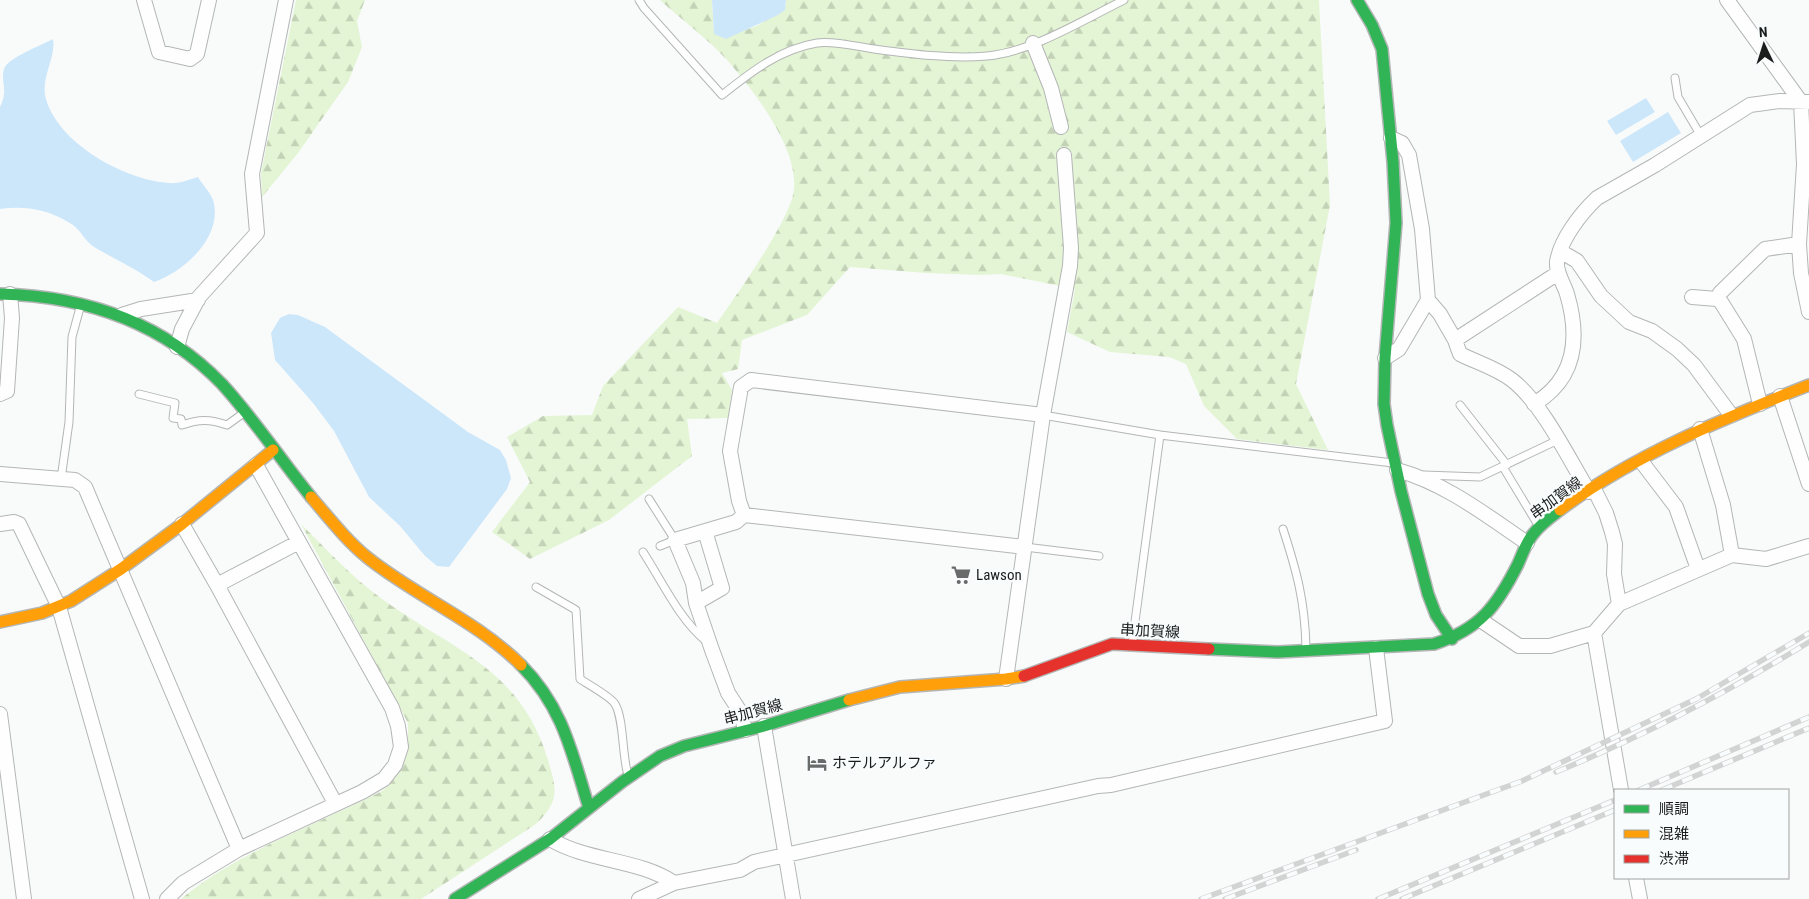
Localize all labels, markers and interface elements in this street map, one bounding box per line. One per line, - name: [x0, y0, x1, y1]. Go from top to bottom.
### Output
- north arrow: [1739, 20, 1789, 70]
- text: N: [1758, 24, 1768, 40]
- street label: 串加賀線: [1526, 473, 1586, 523]
- supermarket icon: Lawson: [950, 564, 972, 586]
- place label: Lawson: [976, 566, 1022, 584]
- street label: 串加賀線: [1120, 620, 1180, 642]
- street label: 串加賀線: [722, 696, 784, 728]
- hotel icon: ホテルアルファ: [806, 752, 828, 774]
- place label: ホテルアルファ: [832, 754, 937, 772]
- legend: [1614, 789, 1789, 879]
- text: 順調: [1659, 800, 1689, 818]
- text: 混雑: [1659, 825, 1689, 843]
- text: 渋滞: [1659, 850, 1689, 868]

